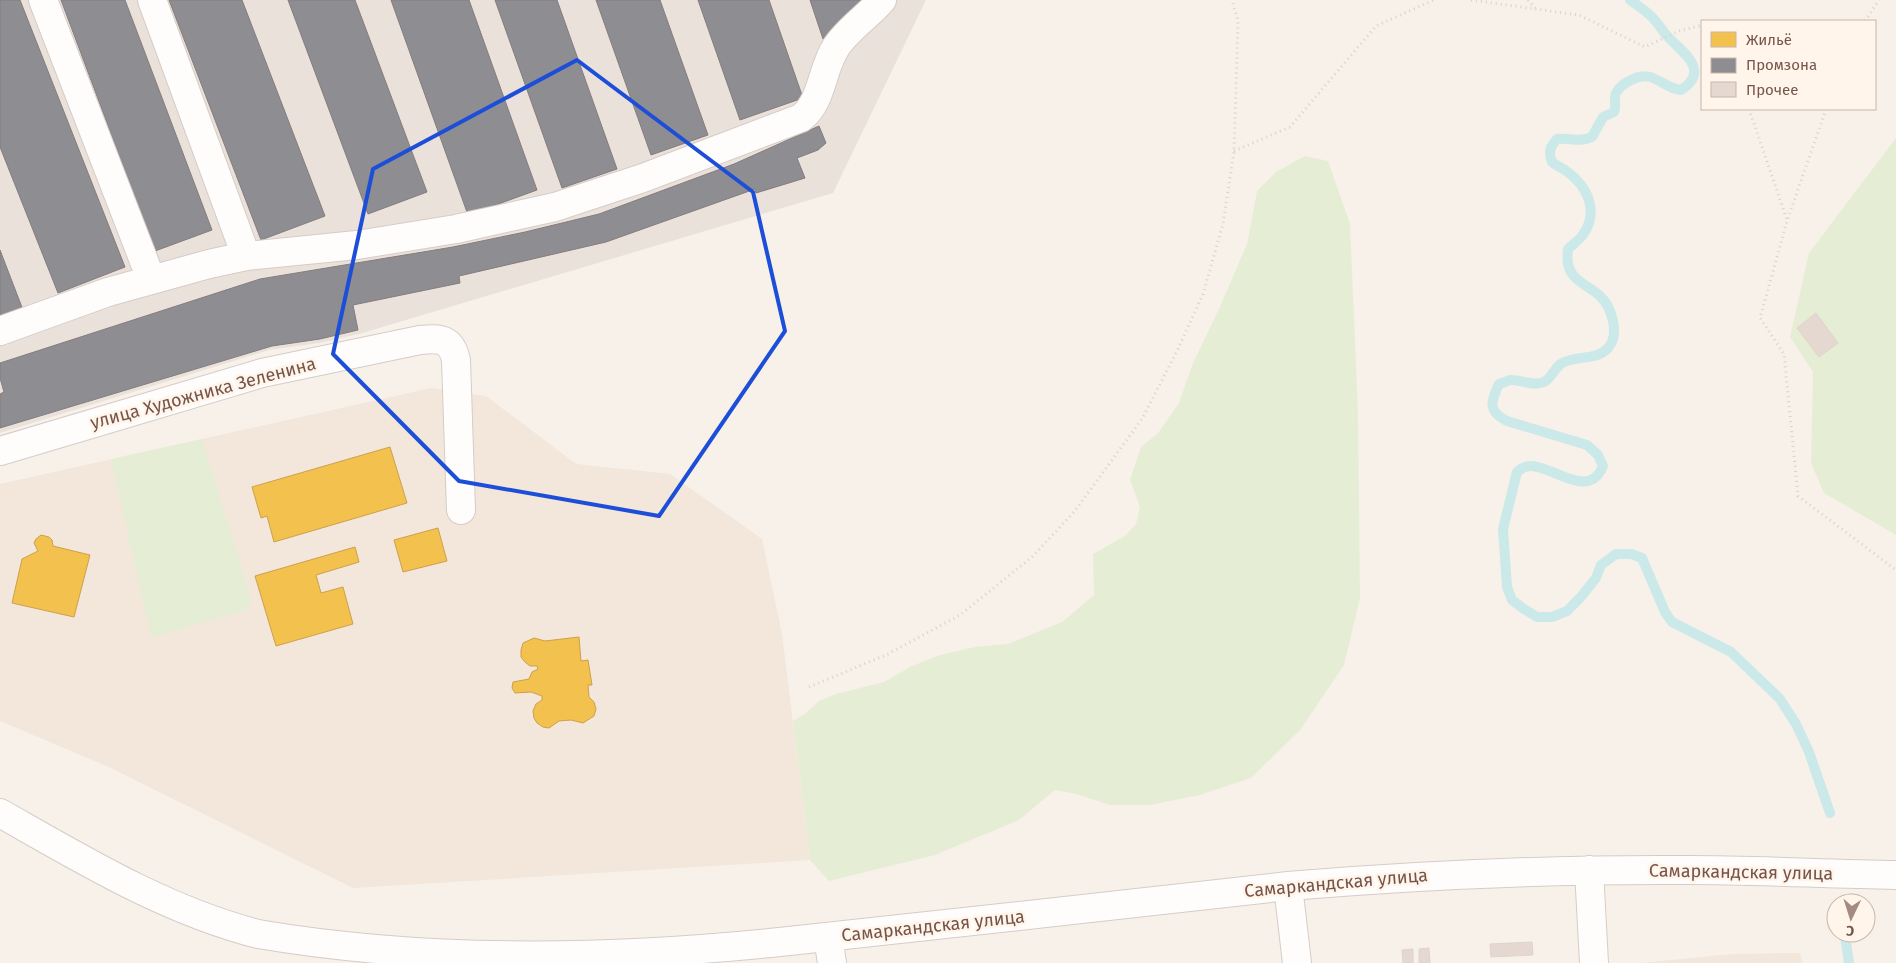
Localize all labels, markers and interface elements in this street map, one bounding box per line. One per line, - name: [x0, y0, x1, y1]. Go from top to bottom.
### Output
- legend: [1701, 20, 1876, 110]
- text: Жильё: [1746, 31, 1792, 49]
- text: Промзона: [1746, 56, 1817, 74]
- text: Прочее: [1746, 81, 1798, 99]
- street label: улица Художника Зеленина: [88, 352, 318, 434]
- street label: Самаркандская улица: [1649, 859, 1833, 885]
- street label: Самаркандская улица: [1243, 864, 1429, 902]
- north arrow: [1826, 893, 1876, 943]
- street label: Самаркандская улица: [840, 905, 1026, 947]
- text: С: [1846, 922, 1855, 939]

